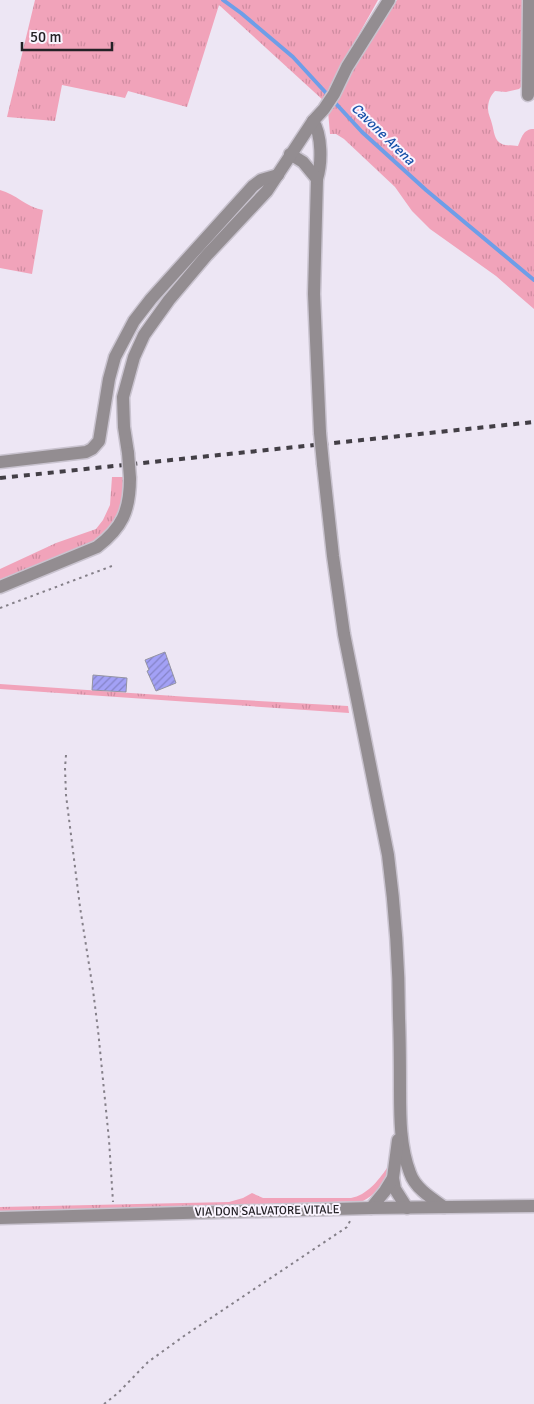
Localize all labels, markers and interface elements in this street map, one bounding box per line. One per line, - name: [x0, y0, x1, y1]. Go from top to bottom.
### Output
- scale bar: [22, 20, 112, 52]
- text: 50 m: [30, 28, 61, 46]
- water label: Cavone Arena: [348, 100, 419, 169]
- street label: VIA DON SALVATORE VITALE: [194, 1202, 340, 1220]

